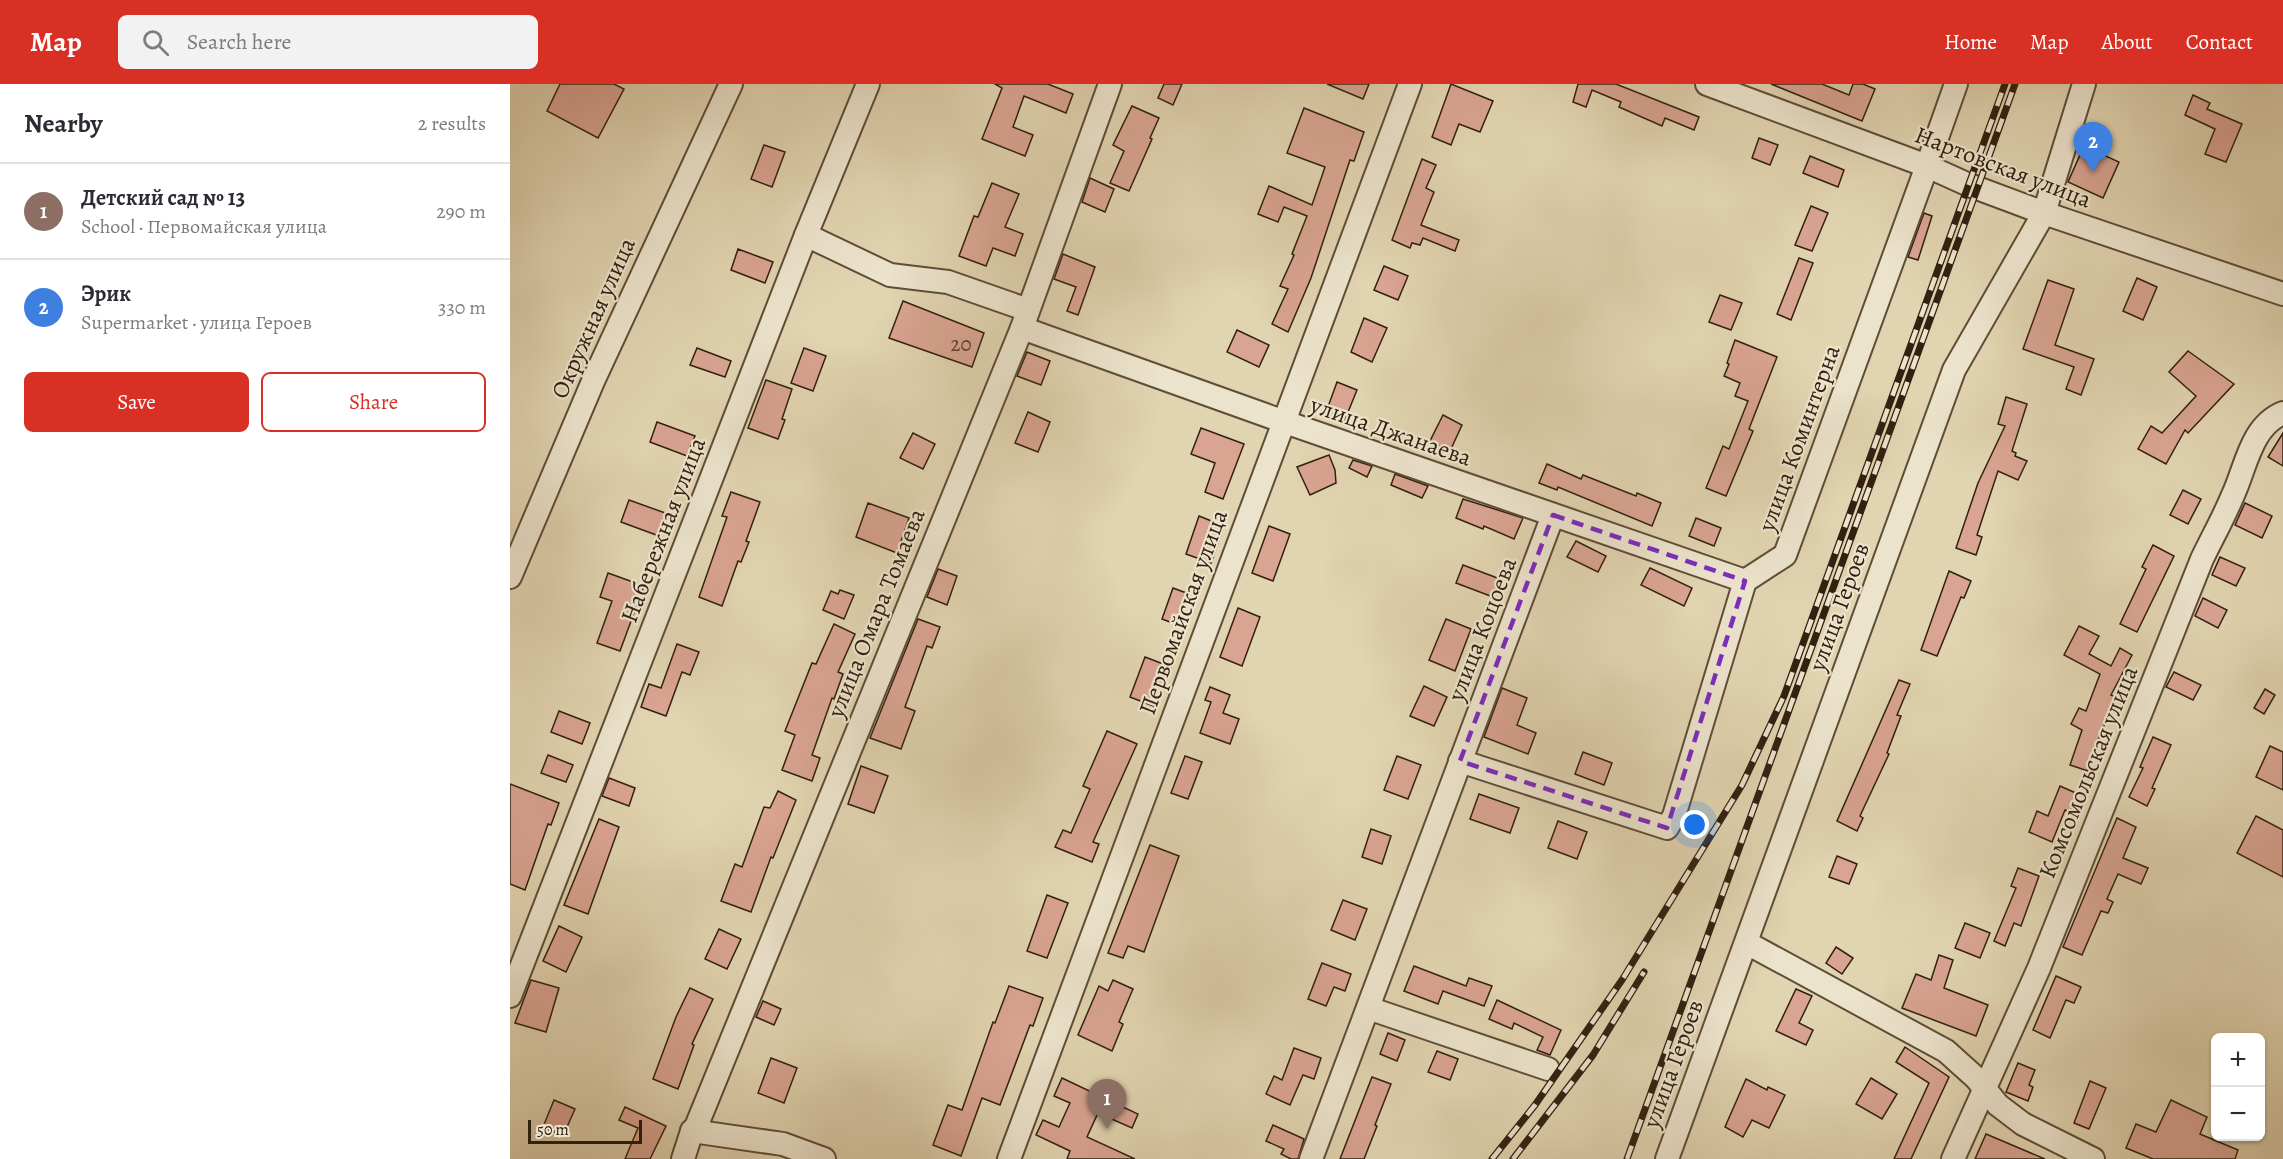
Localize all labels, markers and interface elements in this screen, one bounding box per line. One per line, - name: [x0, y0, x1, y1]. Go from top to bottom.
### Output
- search box: [118, 15, 538, 69]
- text: Map: [30, 23, 82, 61]
- icon: search: [139, 26, 172, 59]
- text: Search here: [187, 27, 291, 57]
- text: Home: [1944, 28, 1997, 56]
- text: Map: [2030, 28, 2068, 56]
- text: About: [2101, 28, 2153, 56]
- text: Contact: [2186, 28, 2253, 56]
- text: Nearby: [24, 106, 103, 141]
- text: 2 results: [418, 110, 486, 137]
- street label: Нартовская улица: [1910, 119, 2096, 215]
- pin: 2: [2074, 122, 2112, 172]
- text: Детский сад № 13: [81, 183, 245, 213]
- text: 1: [40, 198, 47, 225]
- text: 290 m: [436, 198, 486, 225]
- text: School · Первомайская улица: [81, 213, 327, 240]
- street label: Окружная улица: [543, 233, 643, 403]
- text: Эрик: [81, 279, 131, 309]
- text: 2: [39, 294, 48, 321]
- text: 330 m: [438, 294, 486, 321]
- text: Supermarket · улица Героев: [81, 309, 312, 336]
- house number: 20: [950, 330, 972, 358]
- street label: улица Коминтерна: [1750, 340, 1848, 537]
- button: Save: [24, 372, 249, 432]
- button: Share: [261, 372, 486, 432]
- street label: улица Джанаева: [1305, 388, 1476, 474]
- street label: Набережная улица: [613, 433, 713, 627]
- street label: улица Омара Томаева: [819, 504, 933, 723]
- street label: Первомайская улица: [1131, 505, 1235, 719]
- street label: улица Героев: [1801, 538, 1877, 676]
- street label: улица Коцоева: [1440, 552, 1524, 706]
- street label: Комсомольская улица: [2031, 661, 2145, 883]
- your location: [1680, 810, 1709, 839]
- street label: улица Героев: [1635, 995, 1711, 1133]
- map controls: [2211, 1033, 2265, 1141]
- button: +: [2211, 1033, 2265, 1087]
- pin: 1: [1088, 1080, 1126, 1129]
- button: −: [2211, 1087, 2265, 1141]
- scale bar: [528, 1117, 642, 1144]
- text: 50 m: [537, 1119, 569, 1141]

